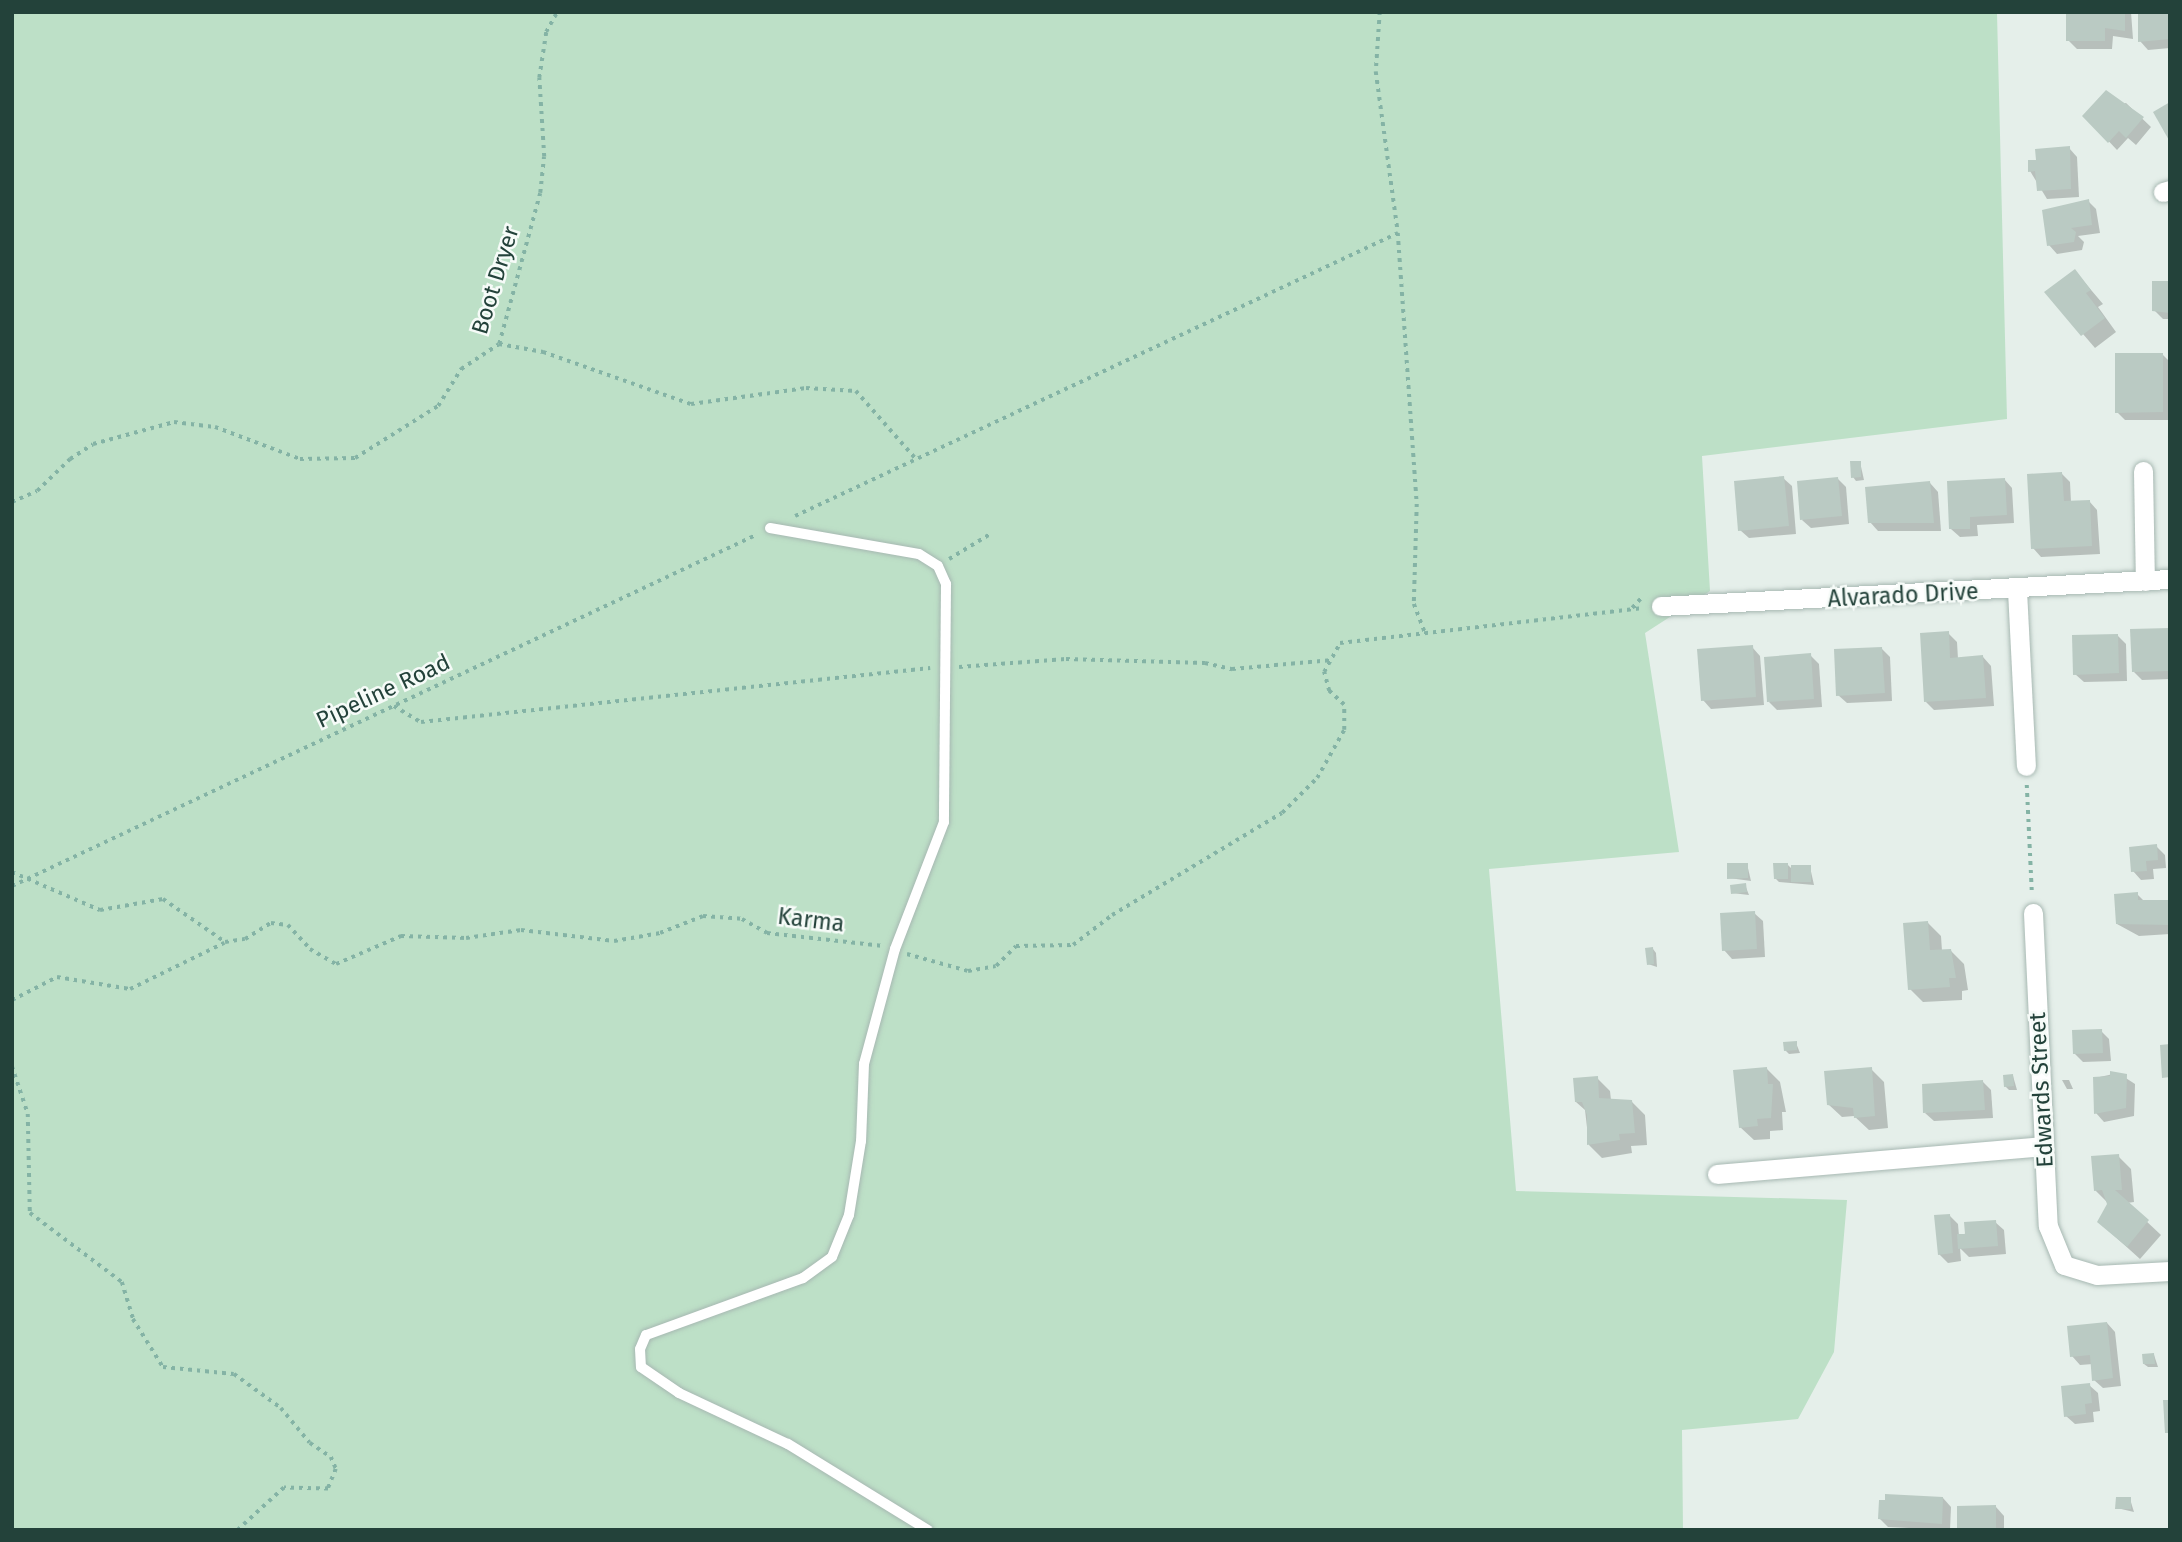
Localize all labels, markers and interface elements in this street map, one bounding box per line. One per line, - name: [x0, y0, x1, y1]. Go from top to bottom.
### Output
- street label: Boot Dryer: [465, 223, 525, 337]
- street label: Alvarado Drive: [1827, 577, 1979, 613]
- street label: Pipeline Road: [312, 648, 454, 734]
- street label: Karma: [776, 902, 846, 938]
- street label: Edwards Street: [2023, 1012, 2059, 1168]

